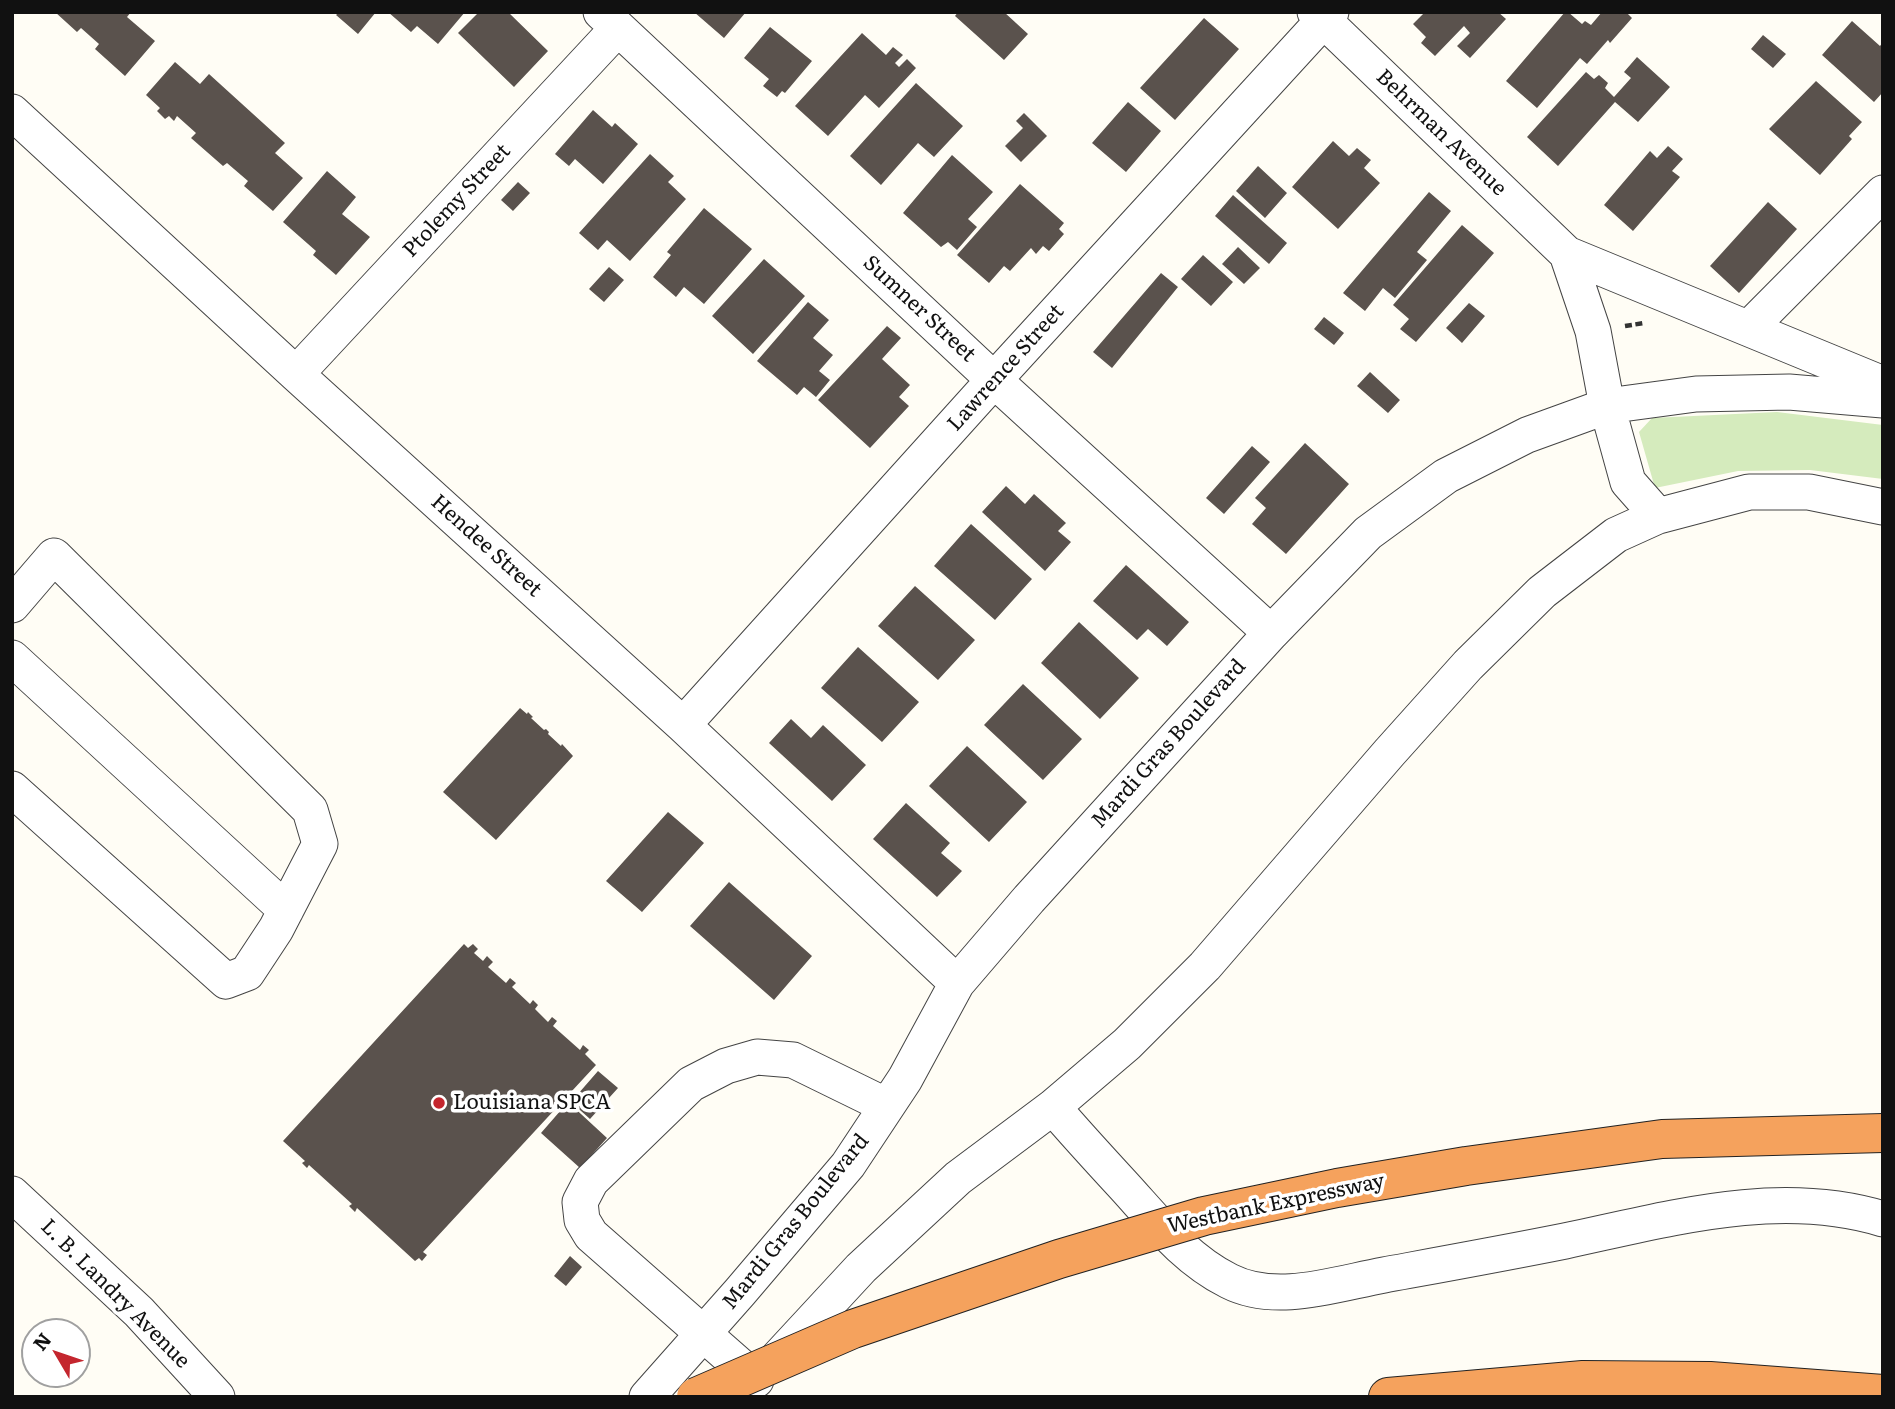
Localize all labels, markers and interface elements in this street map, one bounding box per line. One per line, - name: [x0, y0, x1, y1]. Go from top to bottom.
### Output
- street label: Behrman Avenue: [1371, 64, 1511, 202]
- street label: Ptolemy Street: [398, 139, 516, 263]
- street label: Sumner Street: [858, 251, 980, 367]
- street label: Lawrence Street: [943, 299, 1069, 437]
- street label: Hendee Street: [425, 490, 547, 602]
- street label: Mardi Gras Boulevard: [1086, 654, 1252, 834]
- place label: Louisiana SPCA: [453, 1090, 611, 1116]
- marker: Louisiana SPCA: [431, 1095, 447, 1111]
- street label: Mardi Gras Boulevard: [717, 1129, 875, 1315]
- street label: Westbank Expressway: [1165, 1169, 1387, 1239]
- street label: L. B. Landry Avenue: [35, 1214, 195, 1374]
- north arrow: [21, 1318, 91, 1388]
- text: N: [25, 1326, 57, 1356]

